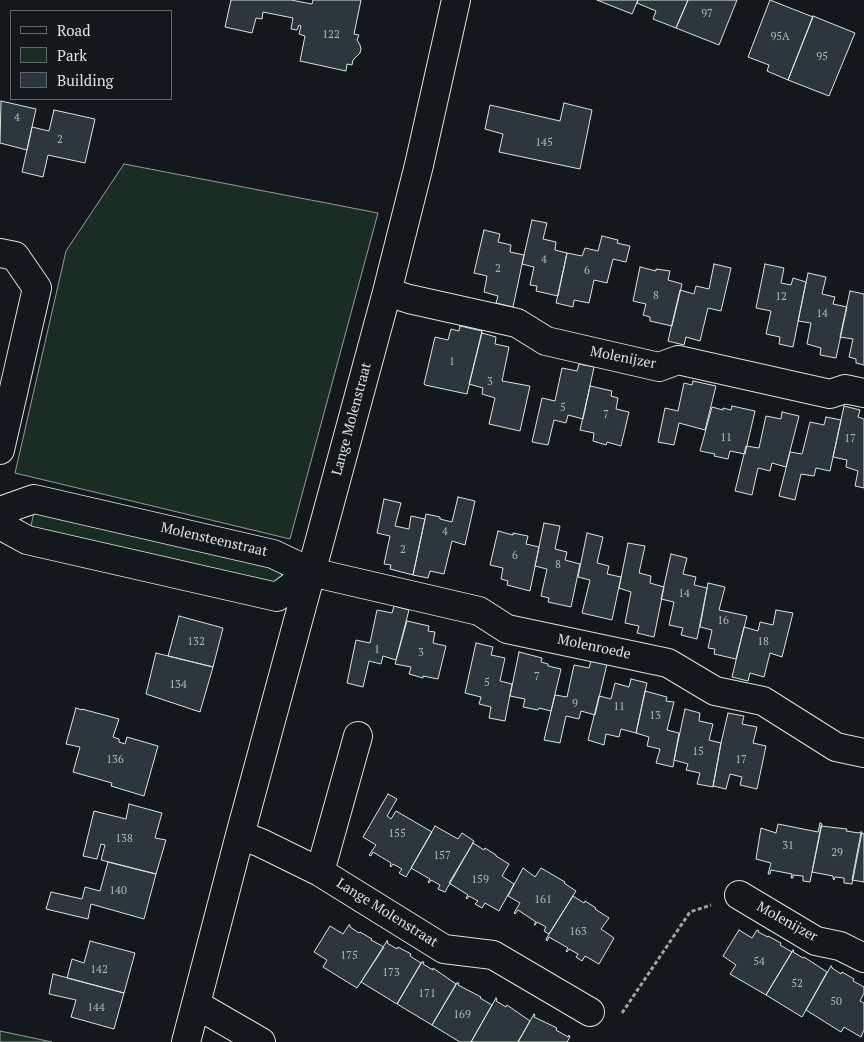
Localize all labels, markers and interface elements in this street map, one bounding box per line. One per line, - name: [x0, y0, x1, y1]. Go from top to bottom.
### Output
- house number: 97: [701, 7, 713, 21]
- legend: [10, 10, 172, 100]
- text: Road: [57, 20, 90, 40]
- house number: 122: [322, 28, 340, 42]
- house number: 95A: [770, 30, 790, 44]
- text: Park: [57, 45, 87, 65]
- house number: 95: [816, 50, 828, 64]
- text: Building: [57, 70, 114, 90]
- house number: 4: [14, 111, 20, 125]
- house number: 2: [57, 133, 63, 147]
- house number: 145: [535, 136, 553, 150]
- house number: 4: [541, 253, 547, 267]
- house number: 2: [495, 262, 501, 276]
- house number: 6: [584, 264, 590, 278]
- house number: 8: [653, 289, 659, 303]
- house number: 12: [775, 290, 787, 304]
- house number: 14: [816, 307, 828, 321]
- street label: Molenijzer: [589, 343, 657, 373]
- house number: 1: [449, 355, 455, 369]
- street label: Lange Molenstraat: [329, 361, 375, 477]
- house number: 3: [487, 375, 493, 389]
- house number: 5: [560, 401, 566, 415]
- house number: 7: [603, 408, 609, 422]
- house number: 11: [720, 431, 732, 445]
- house number: 17: [844, 432, 856, 446]
- street label: Molensteenstraat: [159, 520, 269, 560]
- house number: 4: [442, 525, 448, 539]
- house number: 2: [400, 543, 406, 557]
- house number: 6: [512, 549, 518, 563]
- house number: 8: [555, 558, 561, 572]
- house number: 14: [678, 587, 690, 601]
- house number: 16: [717, 614, 729, 628]
- street label: Molenroede: [556, 631, 632, 663]
- house number: 132: [187, 635, 205, 649]
- house number: 18: [757, 635, 769, 649]
- house number: 1: [374, 643, 380, 657]
- house number: 3: [418, 646, 424, 660]
- house number: 7: [534, 670, 540, 684]
- house number: 5: [484, 676, 490, 690]
- house number: 134: [169, 678, 187, 692]
- house number: 9: [572, 697, 578, 711]
- house number: 11: [613, 700, 625, 714]
- house number: 13: [649, 709, 661, 723]
- house number: 15: [692, 745, 704, 759]
- house number: 136: [106, 753, 124, 767]
- house number: 17: [735, 753, 747, 767]
- house number: 155: [388, 827, 406, 841]
- house number: 138: [115, 832, 133, 846]
- house number: 31: [782, 839, 794, 853]
- house number: 29: [831, 846, 843, 860]
- house number: 157: [433, 849, 451, 863]
- house number: 159: [471, 873, 489, 887]
- street label: Lange Molenstraat: [333, 875, 441, 951]
- house number: 140: [109, 884, 127, 898]
- house number: 161: [534, 893, 552, 907]
- street label: Molenijzer: [754, 898, 820, 946]
- house number: 163: [569, 925, 587, 939]
- house number: 175: [340, 949, 358, 963]
- house number: 54: [753, 955, 765, 969]
- house number: 142: [90, 963, 108, 977]
- house number: 173: [382, 966, 400, 980]
- house number: 52: [791, 977, 803, 991]
- house number: 171: [418, 987, 436, 1001]
- house number: 50: [830, 995, 842, 1009]
- house number: 144: [87, 1001, 105, 1015]
- house number: 169: [453, 1008, 471, 1022]

